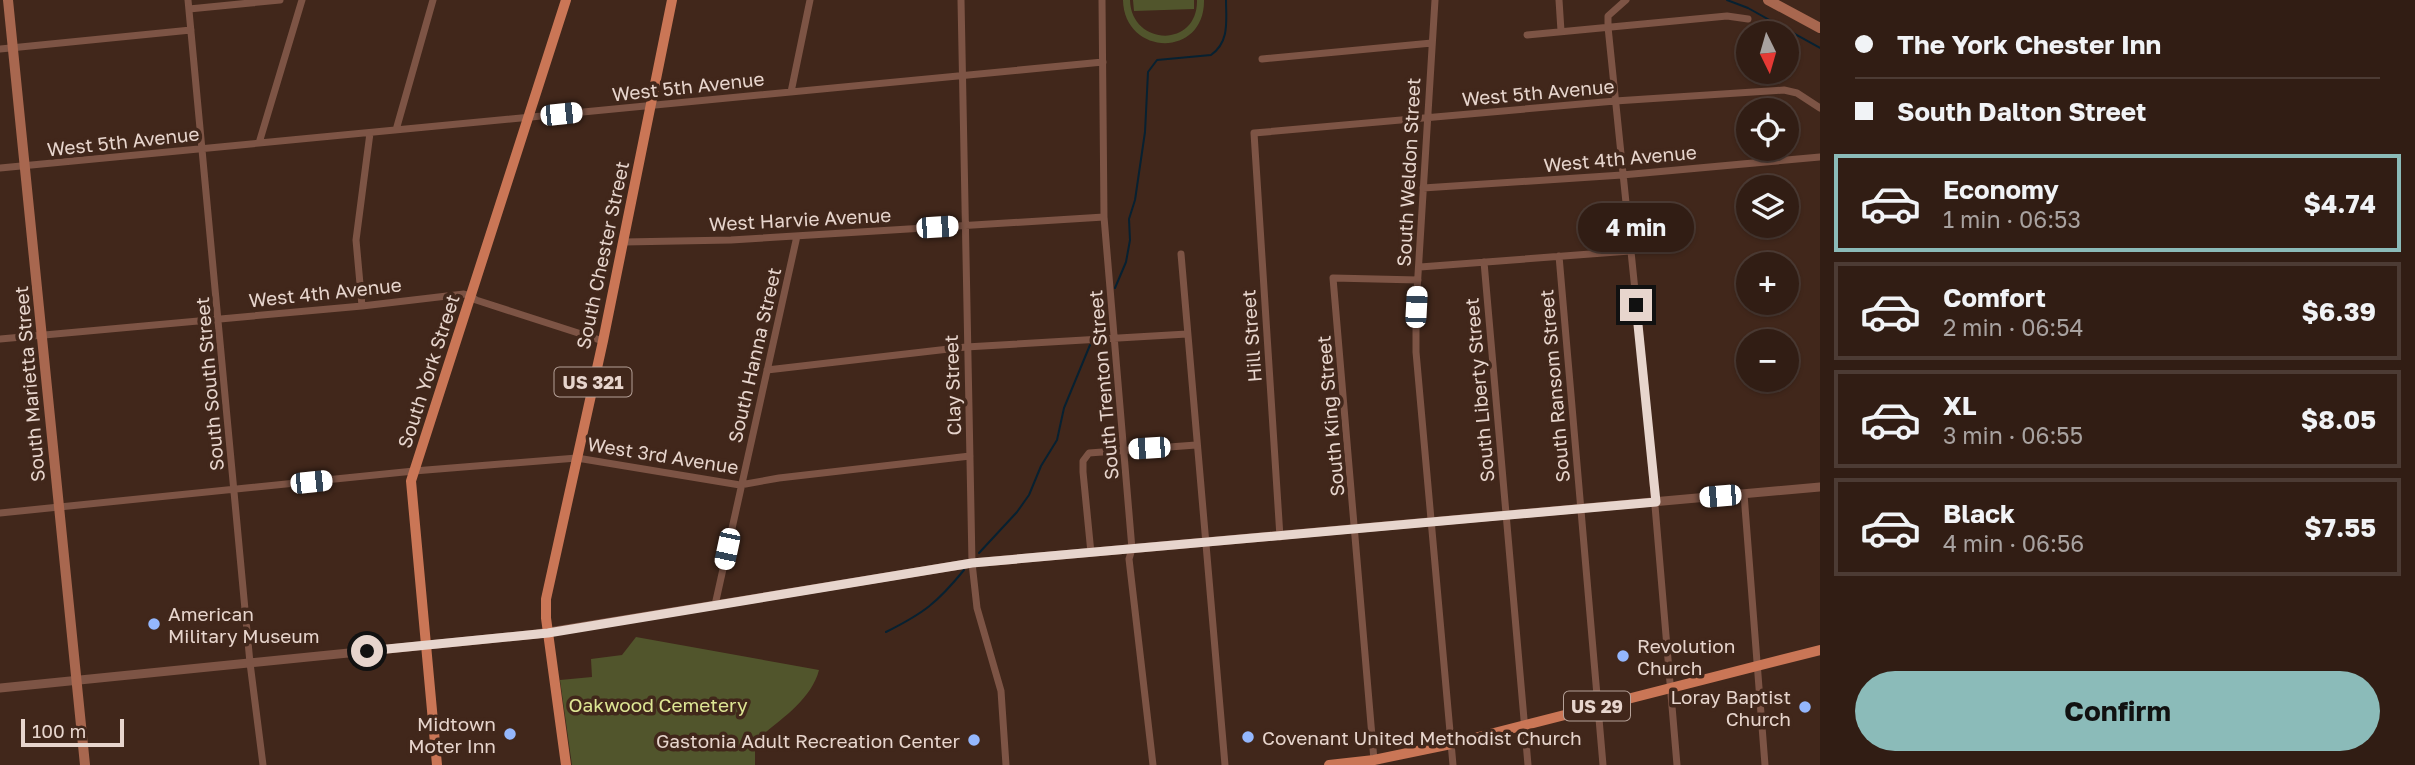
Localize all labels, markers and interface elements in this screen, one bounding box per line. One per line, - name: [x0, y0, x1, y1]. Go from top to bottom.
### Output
- north arrow: [1736, 21, 1799, 84]
- map controls: [1736, 21, 1799, 392]
- text: The York Chester Inn: [1897, 29, 2161, 60]
- street label: West 5th Avenue: [611, 67, 765, 105]
- street label: West 5th Avenue: [1461, 74, 1615, 110]
- street label: South Weldon Street: [1392, 77, 1424, 267]
- text: South Dalton Street: [1897, 96, 2146, 127]
- button: locate: [1736, 98, 1799, 161]
- car: [540, 101, 583, 127]
- street label: West 5th Avenue: [46, 122, 200, 160]
- street label: West 4th Avenue: [1542, 140, 1698, 176]
- street label: South Chester Street: [571, 159, 633, 351]
- icon: car: [1859, 172, 1922, 235]
- text: Economy: [1943, 174, 2059, 205]
- button: layers: [1736, 175, 1799, 238]
- text: $4.74: [2304, 188, 2376, 219]
- street label: West Harvie Avenue: [708, 203, 892, 235]
- callout: 4 min: [1578, 204, 1694, 252]
- text: 1 min · 06:53: [1943, 205, 2081, 233]
- text: 4 min: [1606, 213, 1666, 241]
- car: [916, 215, 959, 239]
- button: +: [1736, 252, 1799, 315]
- street label: South Hanna Street: [723, 265, 785, 445]
- street label: West 4th Avenue: [247, 273, 403, 311]
- icon: car: [1859, 280, 1922, 343]
- text: Comfort: [1943, 282, 2046, 313]
- street label: South Marietta Street: [9, 285, 49, 483]
- car: [1405, 285, 1428, 329]
- street label: South Trenton Street: [1083, 289, 1123, 481]
- street label: Hill Street: [1236, 289, 1266, 383]
- street label: South Ransom Street: [1534, 289, 1574, 483]
- route end: [1620, 289, 1652, 321]
- street label: South York Street: [392, 291, 464, 451]
- street label: South South Street: [190, 296, 228, 472]
- text: $6.39: [2301, 296, 2376, 327]
- street label: South Liberty Street: [1459, 297, 1499, 483]
- text: 2 min · 06:54: [1943, 313, 2084, 341]
- button: −: [1736, 329, 1799, 392]
- street label: Clay Street: [939, 334, 965, 436]
- street label: South King Street: [1311, 334, 1349, 498]
- road number: US 321: [554, 368, 632, 396]
- icon: car: [1859, 388, 1922, 451]
- text: XL: [1943, 390, 1977, 421]
- text: $8.05: [2301, 404, 2376, 435]
- text: 3 min · 06:55: [1943, 421, 2083, 449]
- street label: West 3rd Avenue: [586, 432, 740, 478]
- car: [1128, 436, 1171, 460]
- car: [290, 469, 333, 495]
- car: [1699, 484, 1742, 508]
- icon: car: [1859, 496, 1922, 559]
- text: Black: [1943, 498, 2015, 529]
- text: $7.55: [2304, 512, 2376, 543]
- car: [713, 526, 742, 572]
- text: 4 min · 06:56: [1943, 529, 2084, 557]
- place label: American Military Museum: [168, 602, 320, 647]
- marker: American Military Museum: [146, 616, 162, 632]
- place label: Revolution Church: [1637, 634, 1735, 679]
- route start: [351, 635, 383, 667]
- marker: Revolution Church: [1615, 648, 1631, 664]
- button: Confirm: [1855, 671, 2380, 751]
- place label: Loray Baptist Church: [1670, 685, 1791, 730]
- road number: US 29: [1564, 692, 1630, 720]
- park label: Oakwood Cemetery: [568, 693, 748, 716]
- marker: Loray Baptist Church: [1797, 699, 1813, 715]
- place label: Midtown Moter Inn: [408, 712, 496, 757]
- scale bar: [21, 716, 124, 748]
- text: 100 m: [32, 719, 86, 742]
- marker: Midtown Moter Inn: [502, 726, 518, 742]
- place label: Covenant United Methodist Church: [1262, 726, 1582, 749]
- place label: Gastonia Adult Recreation Center: [656, 729, 961, 752]
- marker: Covenant United Methodist Church: [1240, 729, 1256, 745]
- marker: Gastonia Adult Recreation Center: [966, 732, 982, 748]

